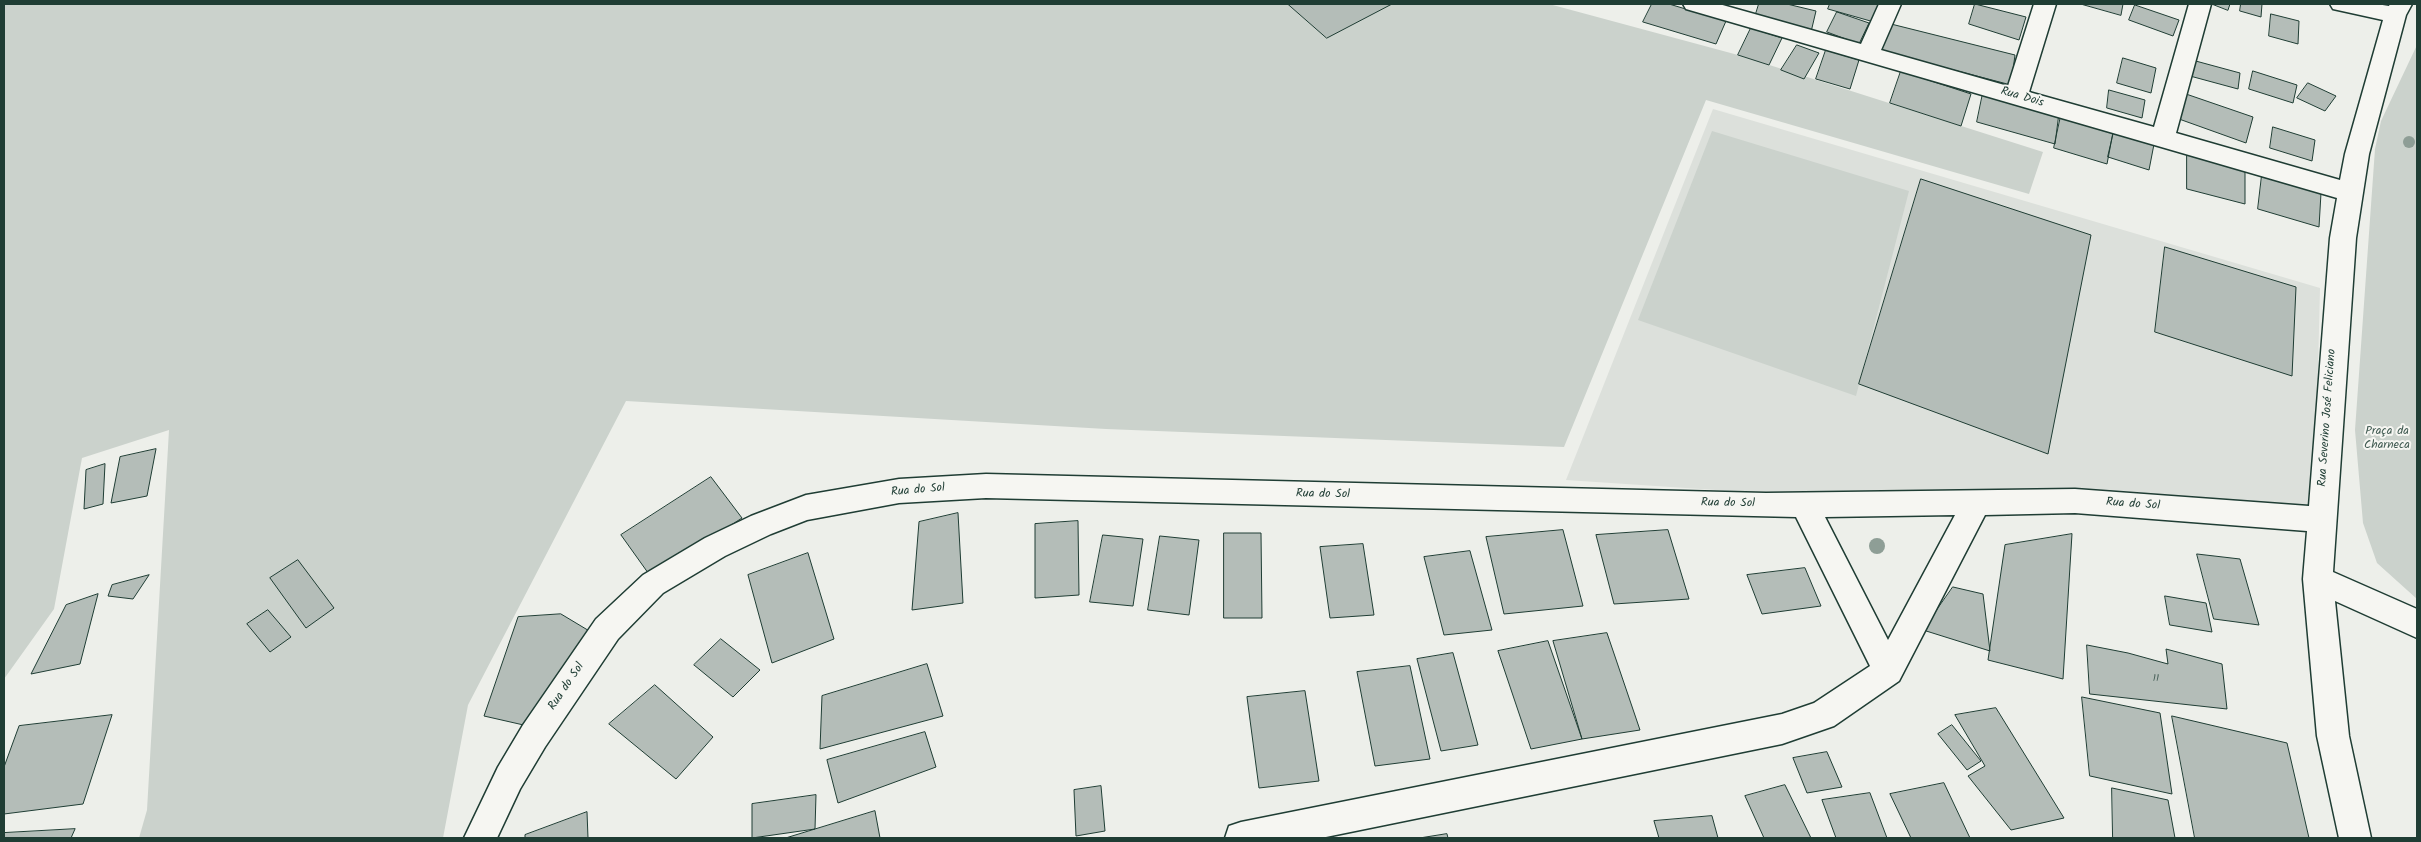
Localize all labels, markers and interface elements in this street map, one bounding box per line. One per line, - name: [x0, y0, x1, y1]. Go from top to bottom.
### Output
- street label: Rua Dois: [1999, 85, 2045, 111]
- street label: Rua Severino José Feliciano: [2316, 349, 2340, 487]
- park label: Praça da Charneca: [2364, 425, 2410, 453]
- street label: Rua do Sol: [890, 481, 946, 501]
- street label: Rua do Sol: [1296, 487, 1350, 503]
- street label: Rua do Sol: [1701, 496, 1755, 512]
- street label: Rua do Sol: [2105, 496, 2161, 514]
- street label: Rua do Sol: [546, 661, 588, 713]
- house number: 11: [2153, 673, 2159, 685]

